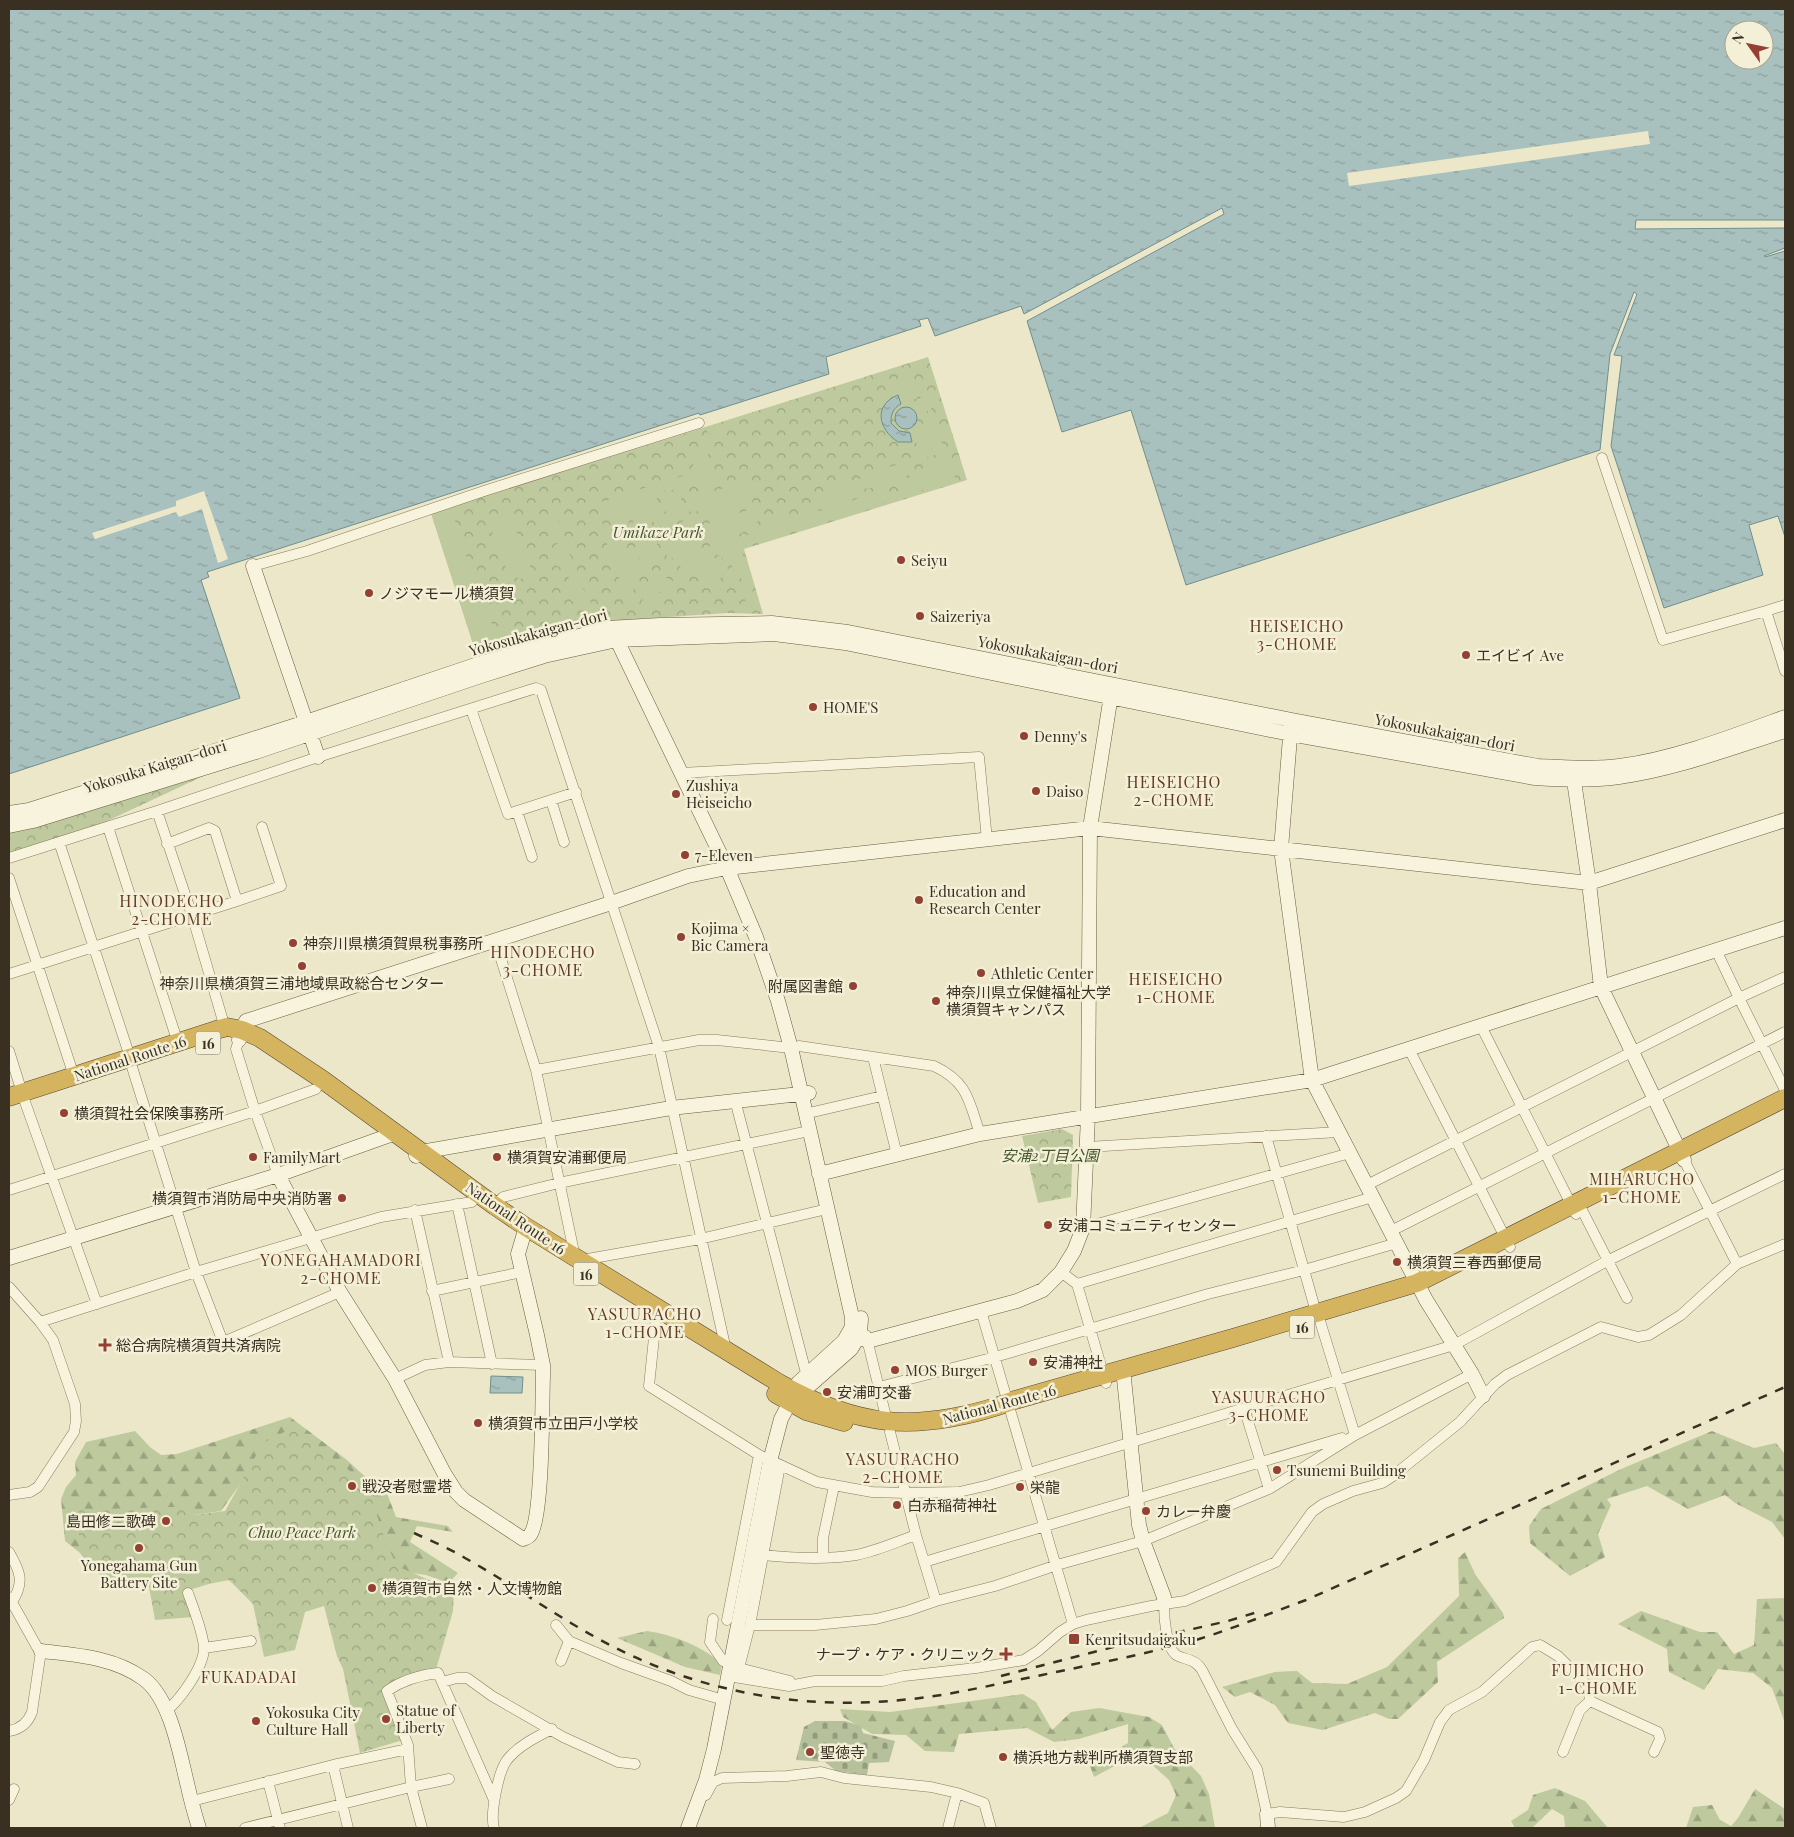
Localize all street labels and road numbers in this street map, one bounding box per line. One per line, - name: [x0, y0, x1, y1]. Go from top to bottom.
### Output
- street label: Yokosukakaigan-dori: [466, 604, 610, 660]
- street label: Yokosukakaigan-dori: [975, 630, 1120, 678]
- street label: Yokosukakaigan-dori: [1372, 708, 1517, 756]
- street label: Yokosuka Kaigan-dori: [80, 735, 229, 797]
- street label: National Route 16: [71, 1030, 189, 1086]
- road number: 16: [196, 1032, 220, 1054]
- street label: National Route 16: [462, 1177, 570, 1259]
- road number: 16: [574, 1262, 598, 1286]
- road number: 16: [1290, 1315, 1314, 1338]
- street label: National Route 16: [940, 1379, 1058, 1429]

